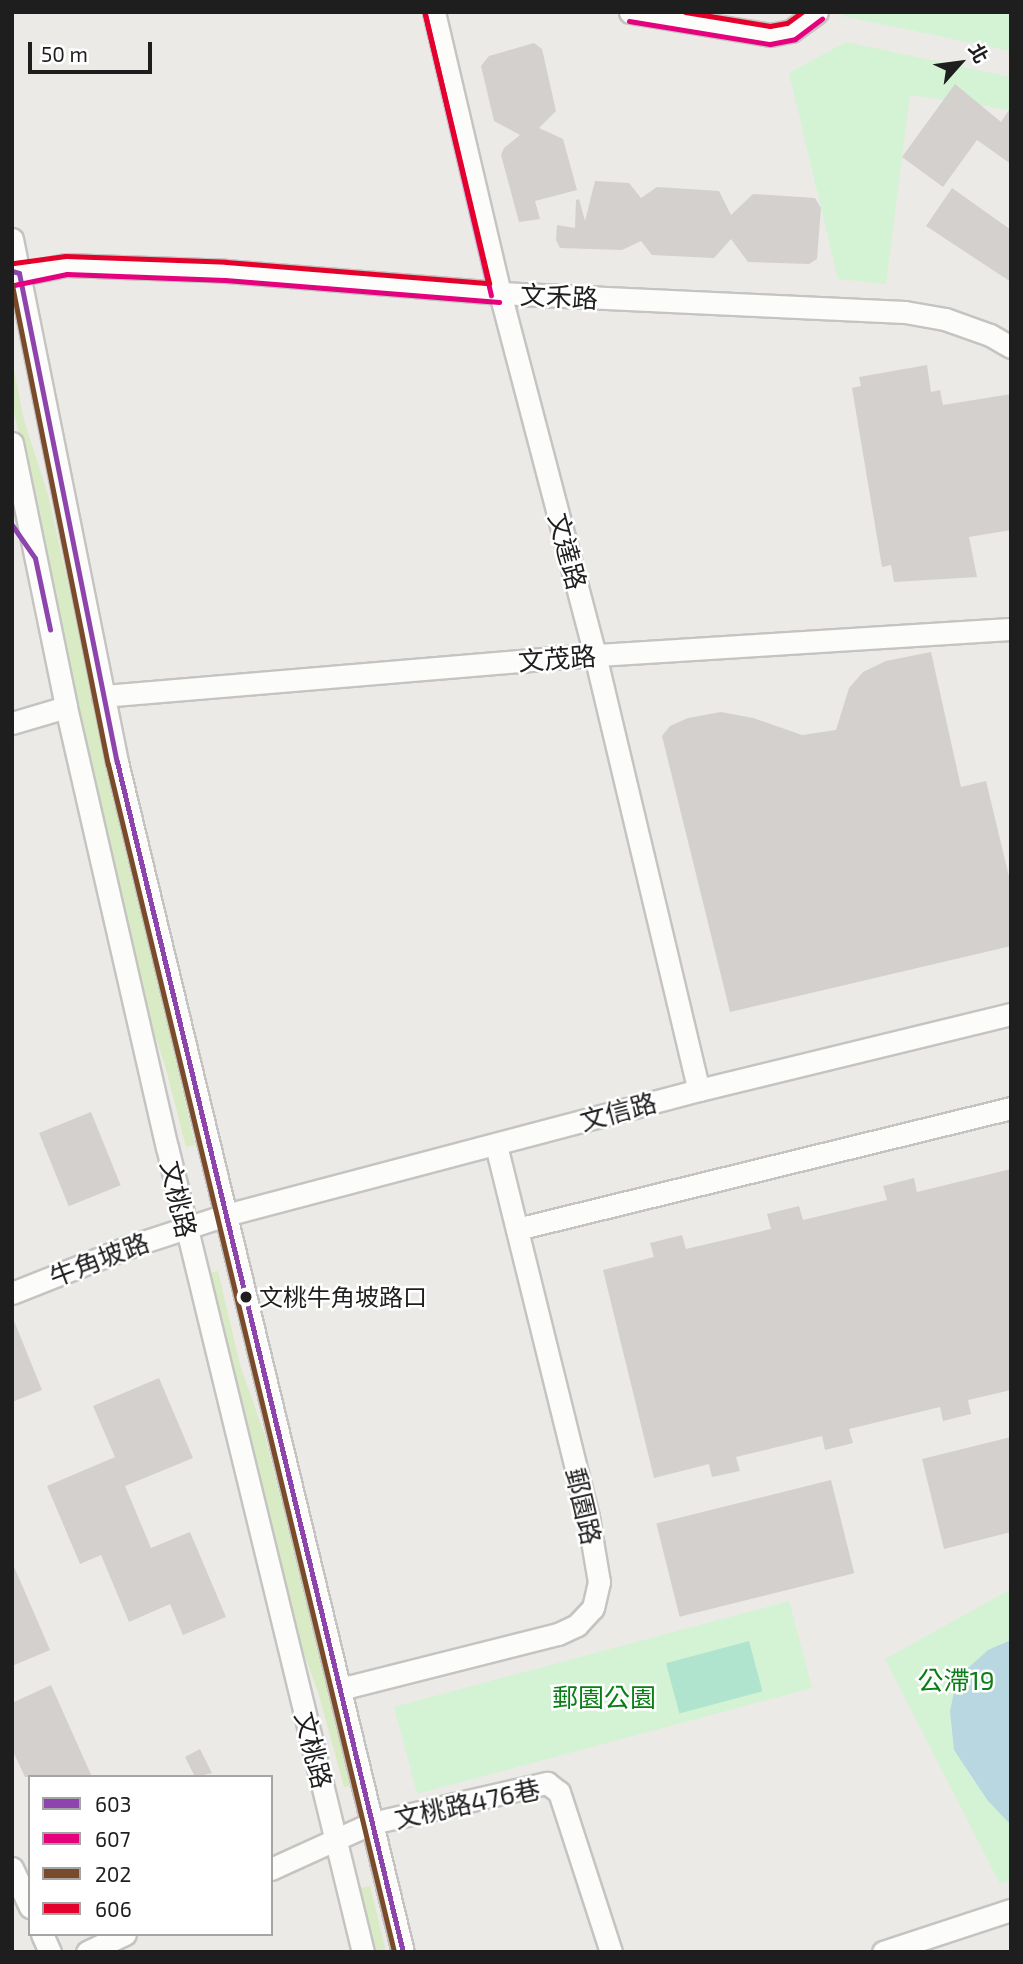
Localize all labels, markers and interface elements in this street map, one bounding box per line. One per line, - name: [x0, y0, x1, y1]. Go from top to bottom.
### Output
- scale bar: [32, 28, 156, 72]
- north arrow: [925, 28, 995, 98]
- text: 北: [964, 39, 994, 67]
- text: 50 m: [41, 41, 88, 66]
- street label: 文禾路: [519, 278, 599, 314]
- street label: 文達路: [543, 509, 593, 593]
- street label: 文茂路: [517, 640, 597, 676]
- street label: 文信路: [576, 1086, 660, 1136]
- street label: 文桃路: [155, 1157, 203, 1241]
- street label: 牛角坡路: [45, 1226, 153, 1292]
- place label: 文桃牛角坡路口: [259, 1283, 427, 1311]
- marker: 文桃牛角坡路口: [239, 1290, 253, 1304]
- street label: 郵園路: [560, 1464, 608, 1548]
- park label: 公滯19: [917, 1664, 995, 1696]
- park label: 郵園公園: [552, 1681, 656, 1713]
- street label: 文桃路: [289, 1708, 339, 1792]
- street label: 文桃路476巷: [391, 1772, 543, 1834]
- legend: [28, 1775, 273, 1936]
- text: 603: [95, 1791, 131, 1816]
- text: 607: [95, 1826, 130, 1851]
- text: 202: [95, 1861, 131, 1886]
- text: 606: [95, 1896, 132, 1921]

